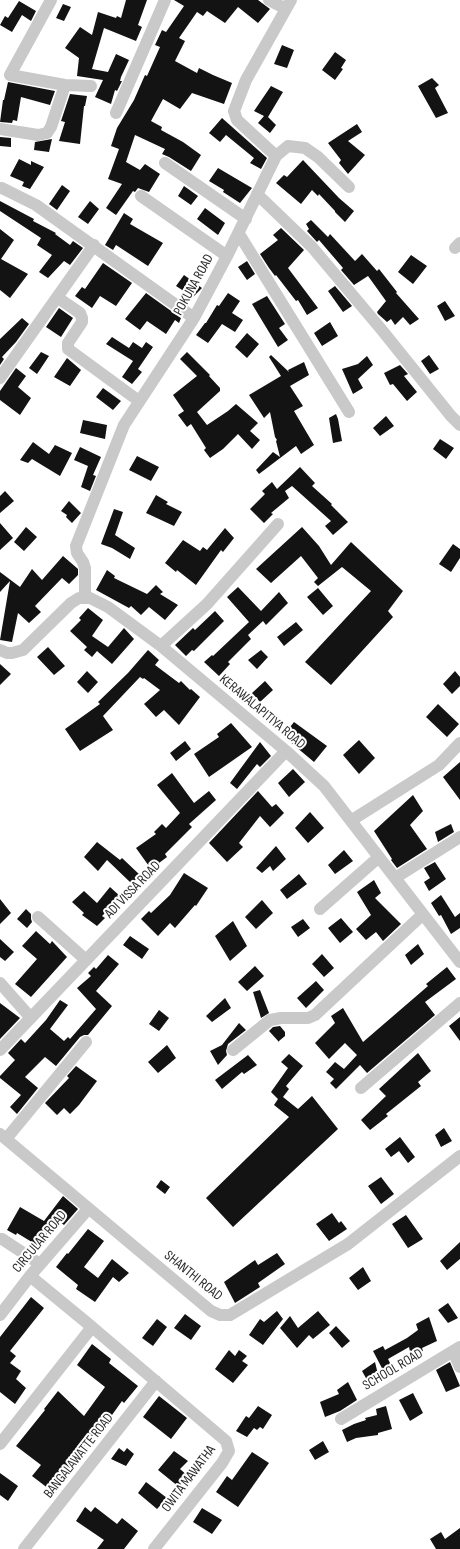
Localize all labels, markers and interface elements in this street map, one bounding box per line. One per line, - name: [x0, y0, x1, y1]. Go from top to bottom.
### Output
- street label: POKUNA ROAD: [170, 251, 218, 319]
- street label: KERAWALAPITIYA ROAD: [216, 671, 308, 753]
- street label: ADI VISSA ROAD: [102, 858, 164, 922]
- street label: CIRCULAR ROAD: [9, 1208, 71, 1276]
- street label: SHANTHI ROAD: [160, 1247, 226, 1305]
- street label: SCHOOL ROAD: [360, 1346, 426, 1394]
- street label: BANGALAWATTE ROAD: [41, 1410, 117, 1502]
- street label: OWITA MAWATHA: [158, 1442, 220, 1516]

